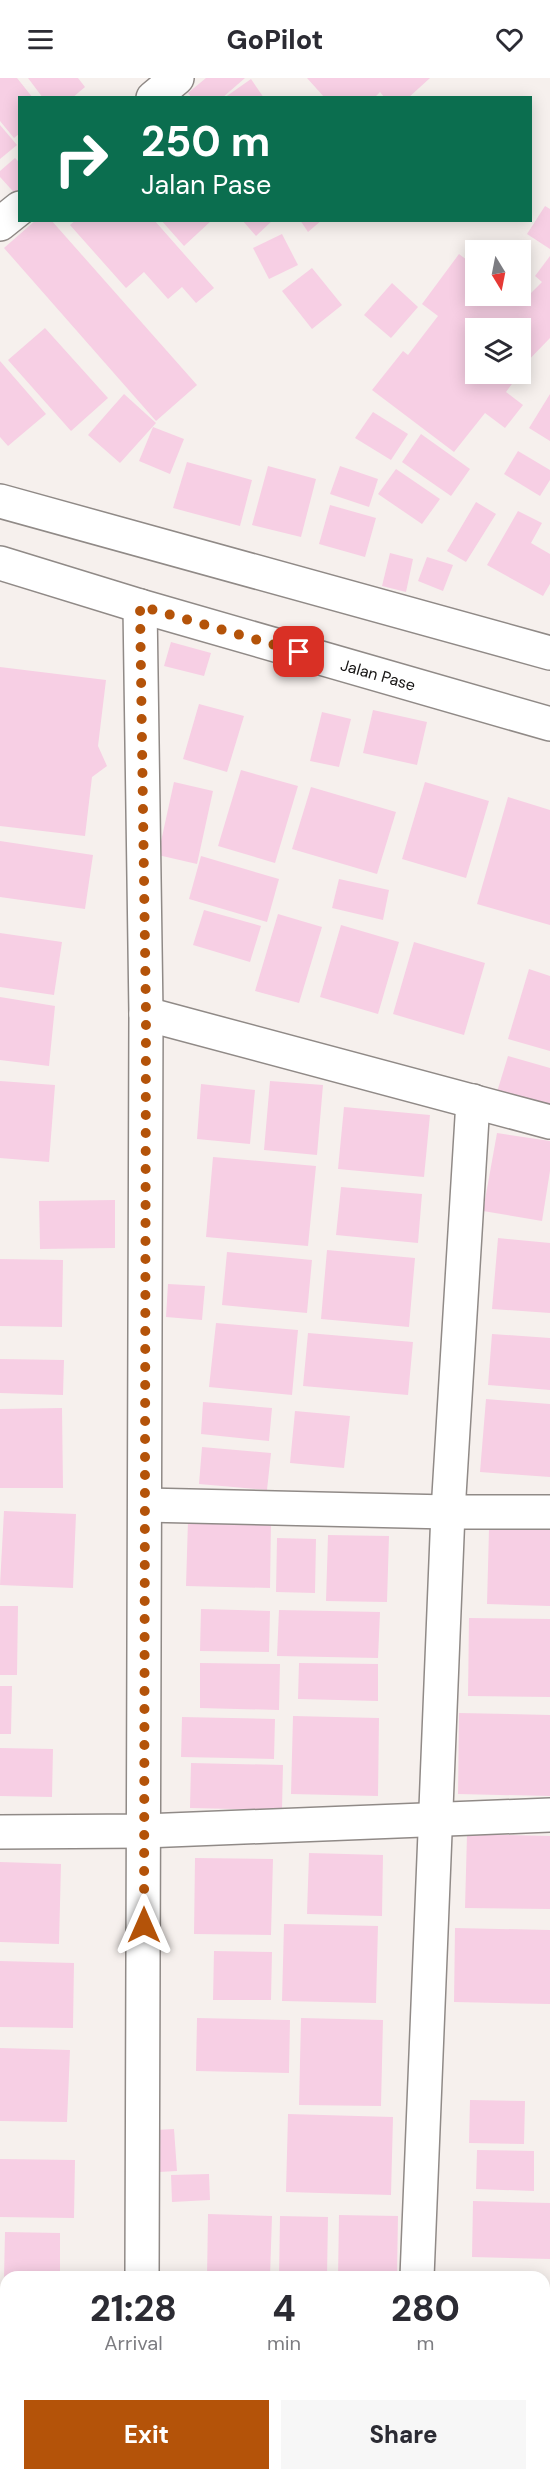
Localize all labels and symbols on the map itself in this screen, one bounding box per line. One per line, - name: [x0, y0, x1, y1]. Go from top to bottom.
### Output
- north arrow: [465, 240, 531, 306]
- pin: [273, 626, 324, 677]
- street label: Jalan Pase: [338, 654, 418, 696]
- position arrow: [112, 1893, 176, 1957]

